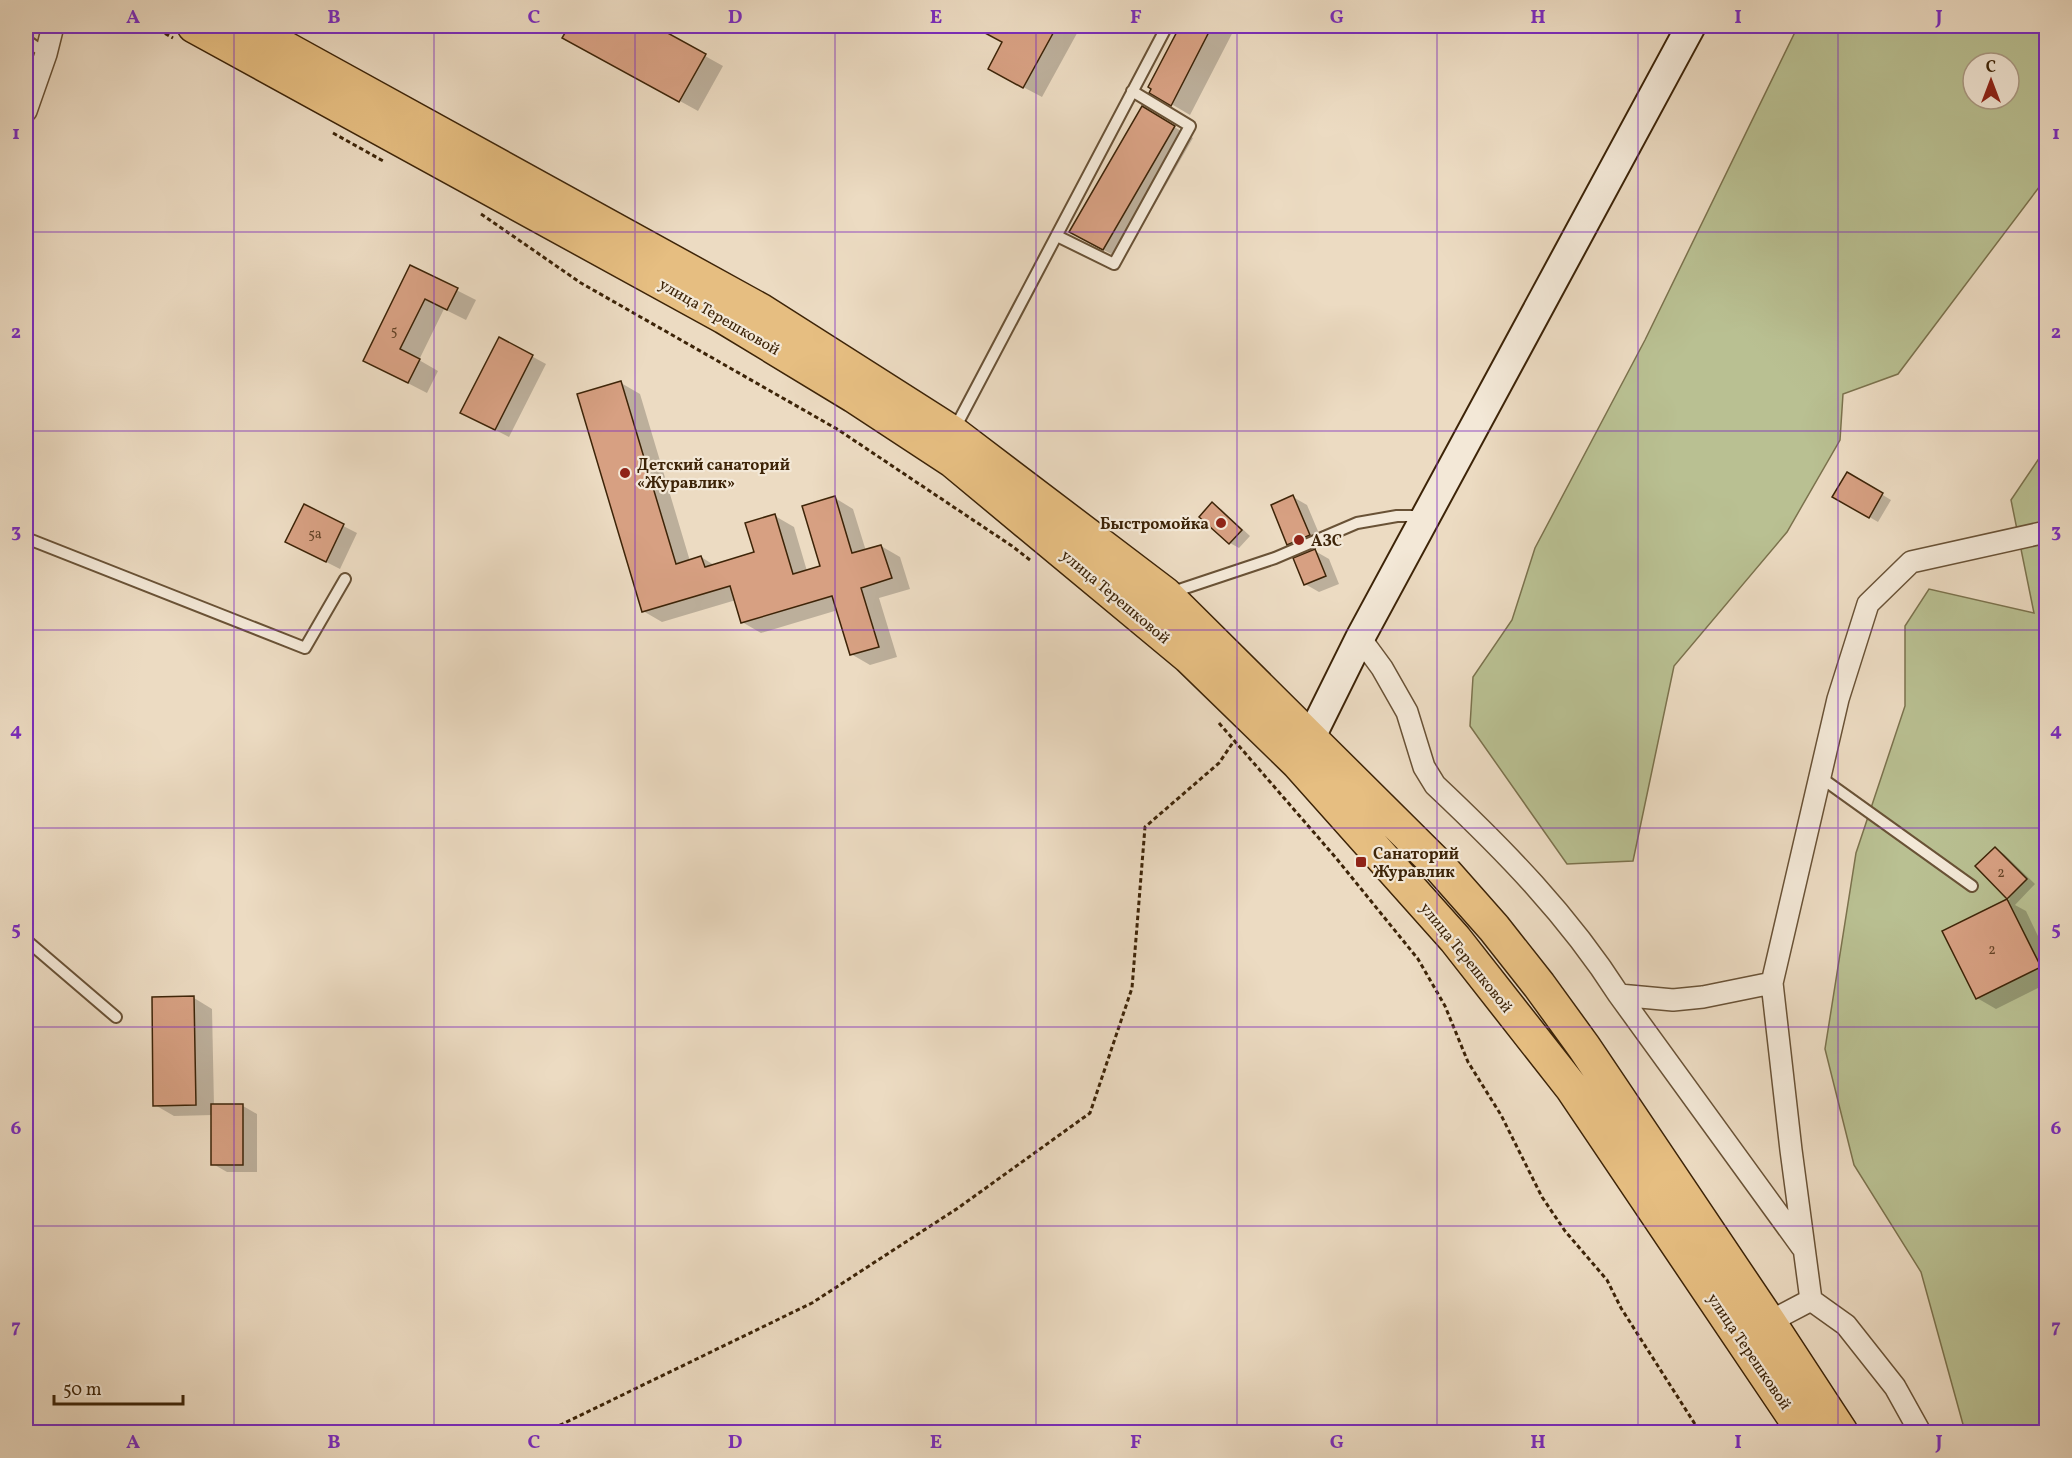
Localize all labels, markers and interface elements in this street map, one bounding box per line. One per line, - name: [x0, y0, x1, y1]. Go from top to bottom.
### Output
- text: A: [126, 4, 140, 32]
- text: B: [327, 4, 341, 32]
- text: C: [528, 4, 541, 32]
- text: D: [728, 4, 742, 32]
- text: E: [930, 4, 942, 32]
- text: F: [1130, 4, 1142, 32]
- text: G: [1330, 4, 1344, 32]
- text: H: [1530, 4, 1546, 32]
- text: I: [1734, 4, 1742, 32]
- text: J: [1934, 4, 1943, 32]
- north arrow: [1961, 51, 2021, 111]
- text: С: [1986, 57, 1996, 79]
- text: 1: [12, 120, 20, 148]
- text: 1: [2052, 120, 2060, 148]
- street label: улица Терешковой: [654, 274, 784, 361]
- text: 2: [11, 319, 21, 347]
- text: 2: [2051, 319, 2061, 347]
- house number: 5: [391, 322, 397, 341]
- place label: Детский санаторий «Журавлик»: [637, 455, 790, 495]
- marker: Детский санаторий «Журавлик»: [618, 466, 632, 480]
- place label: Быстромойка: [1100, 514, 1209, 536]
- marker: Быстромойка: [1214, 516, 1228, 530]
- text: 3: [11, 518, 21, 546]
- text: 3: [2051, 518, 2061, 546]
- house number: 5а: [308, 525, 322, 544]
- place label: АЗС: [1311, 531, 1342, 553]
- marker: АЗС: [1292, 533, 1306, 547]
- street label: улица Терешковой: [1055, 545, 1174, 650]
- text: 4: [10, 717, 22, 745]
- text: 4: [2050, 717, 2062, 745]
- place label: Санаторий Журавлик: [1373, 844, 1459, 884]
- marker: Санаторий Журавлик: [1354, 855, 1368, 869]
- house number: 2: [1997, 864, 2005, 883]
- street label: улица Терешковой: [1414, 898, 1517, 1018]
- text: 5: [11, 916, 21, 944]
- text: 5: [2051, 916, 2061, 944]
- house number: 2: [1988, 941, 1996, 960]
- text: 6: [11, 1115, 22, 1143]
- text: 6: [2051, 1115, 2062, 1143]
- street label: улица Терешковой: [1701, 1289, 1796, 1415]
- text: 7: [11, 1313, 21, 1341]
- text: 7: [2051, 1313, 2061, 1341]
- scale bar: [54, 1368, 183, 1406]
- text: 50 m: [63, 1378, 102, 1403]
- text: A: [126, 1429, 140, 1457]
- text: B: [327, 1429, 341, 1457]
- text: C: [528, 1429, 541, 1457]
- text: D: [728, 1429, 742, 1457]
- text: E: [930, 1429, 942, 1457]
- text: F: [1130, 1429, 1142, 1457]
- text: G: [1330, 1429, 1344, 1457]
- text: H: [1530, 1429, 1546, 1457]
- text: I: [1734, 1429, 1742, 1457]
- text: J: [1934, 1429, 1943, 1457]

